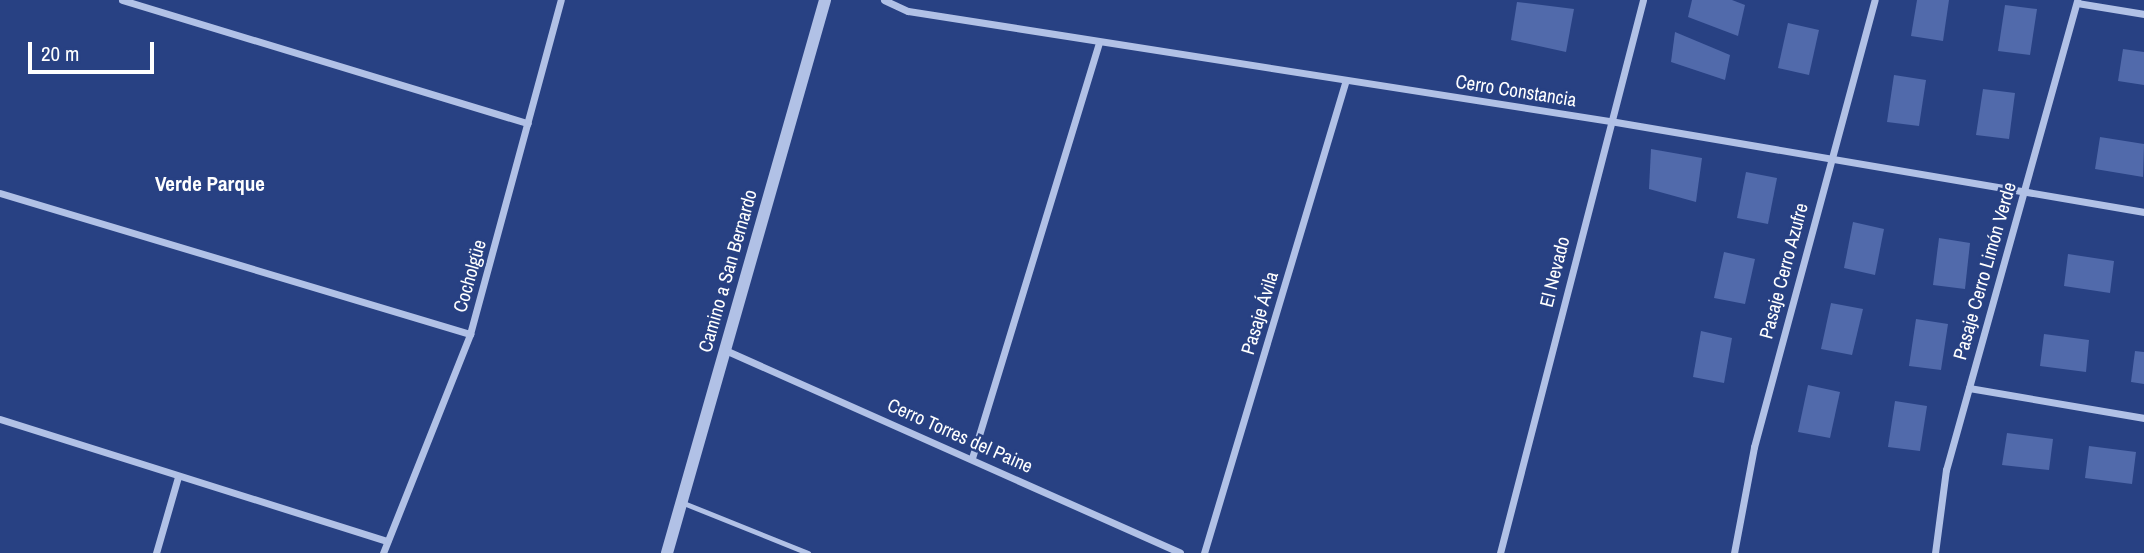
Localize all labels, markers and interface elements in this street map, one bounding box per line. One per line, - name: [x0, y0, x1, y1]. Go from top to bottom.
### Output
- scale bar: [32, 28, 158, 72]
- text: 20 m: [41, 39, 79, 68]
- street label: Cerro Constancia: [1454, 70, 1578, 112]
- district label: Verde Parque: [155, 171, 265, 197]
- street label: Pasaje Cerro Limón Verde: [1949, 180, 2021, 362]
- street label: Camino a San Bernardo: [694, 187, 762, 355]
- street label: Pasaje Cerro Azufre: [1755, 200, 1813, 342]
- street label: El Nevado: [1535, 234, 1575, 310]
- street label: Cocholgüe: [449, 237, 491, 315]
- street label: Pasaje Ávila: [1236, 268, 1284, 358]
- street label: Cerro Torres del Paine: [884, 394, 1036, 478]

